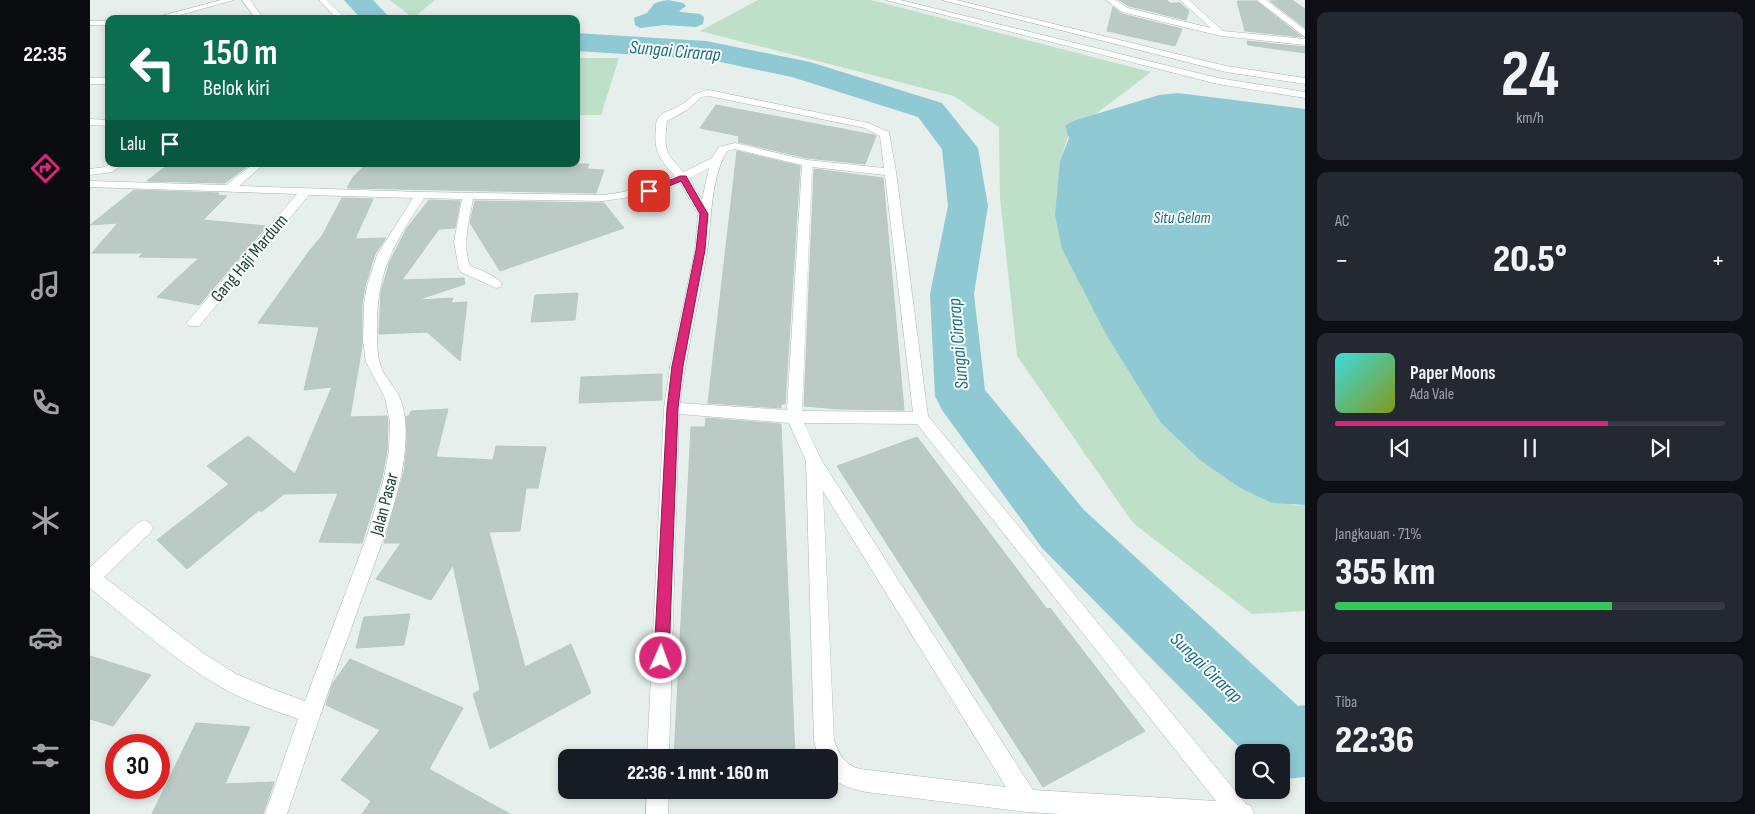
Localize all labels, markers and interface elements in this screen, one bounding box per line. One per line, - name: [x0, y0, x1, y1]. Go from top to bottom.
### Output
- text: 150 m: [203, 32, 277, 75]
- icon: left: [120, 35, 185, 100]
- water label: Sungai Cirarap: [628, 36, 722, 67]
- text: 24: [1501, 37, 1559, 115]
- text: 22:35: [23, 41, 67, 68]
- text: Belok kiri: [203, 75, 270, 102]
- text: km/h: [1516, 109, 1544, 128]
- icon: arrive: [156, 130, 184, 158]
- text: Lalu: [120, 133, 146, 156]
- icon: directions: [28, 151, 63, 186]
- pin: [628, 170, 670, 212]
- icon: arrive: [635, 177, 663, 205]
- water label: Situ Gelam: [1153, 209, 1211, 228]
- street label: Gang Haji Mardum: [207, 210, 292, 307]
- text: AC: [1335, 212, 1349, 231]
- text: 20.5°: [1493, 237, 1567, 282]
- text: −: [1335, 244, 1349, 277]
- text: +: [1711, 244, 1725, 277]
- icon: music: [28, 268, 63, 303]
- water label: Sungai Cirarap: [943, 297, 974, 390]
- text: Paper Moons: [1410, 362, 1496, 385]
- icon: phone: [28, 385, 63, 420]
- text: Ada Vale: [1410, 385, 1454, 404]
- icon: previous: [1386, 434, 1414, 462]
- icon: pause: [1516, 434, 1544, 462]
- icon: next: [1646, 434, 1674, 462]
- street label: Jalan Pasar: [366, 470, 403, 539]
- icon: climate: [28, 503, 63, 538]
- text: Jangkauan · 71%: [1335, 525, 1422, 544]
- text: 355 km: [1335, 550, 1435, 595]
- icon: car: [28, 620, 63, 655]
- water label: Sungai Cirarap: [1165, 628, 1247, 708]
- position arrow: [634, 631, 686, 683]
- text: Tiba: [1335, 693, 1357, 712]
- text: 22:36: [1335, 718, 1414, 763]
- speed limit sign: 30: [105, 734, 170, 799]
- icon: filters: [28, 738, 63, 773]
- map controls: [1235, 744, 1290, 799]
- button: search: [1235, 744, 1290, 799]
- text: 22:36 · 1 mnt · 160 m: [627, 762, 769, 785]

